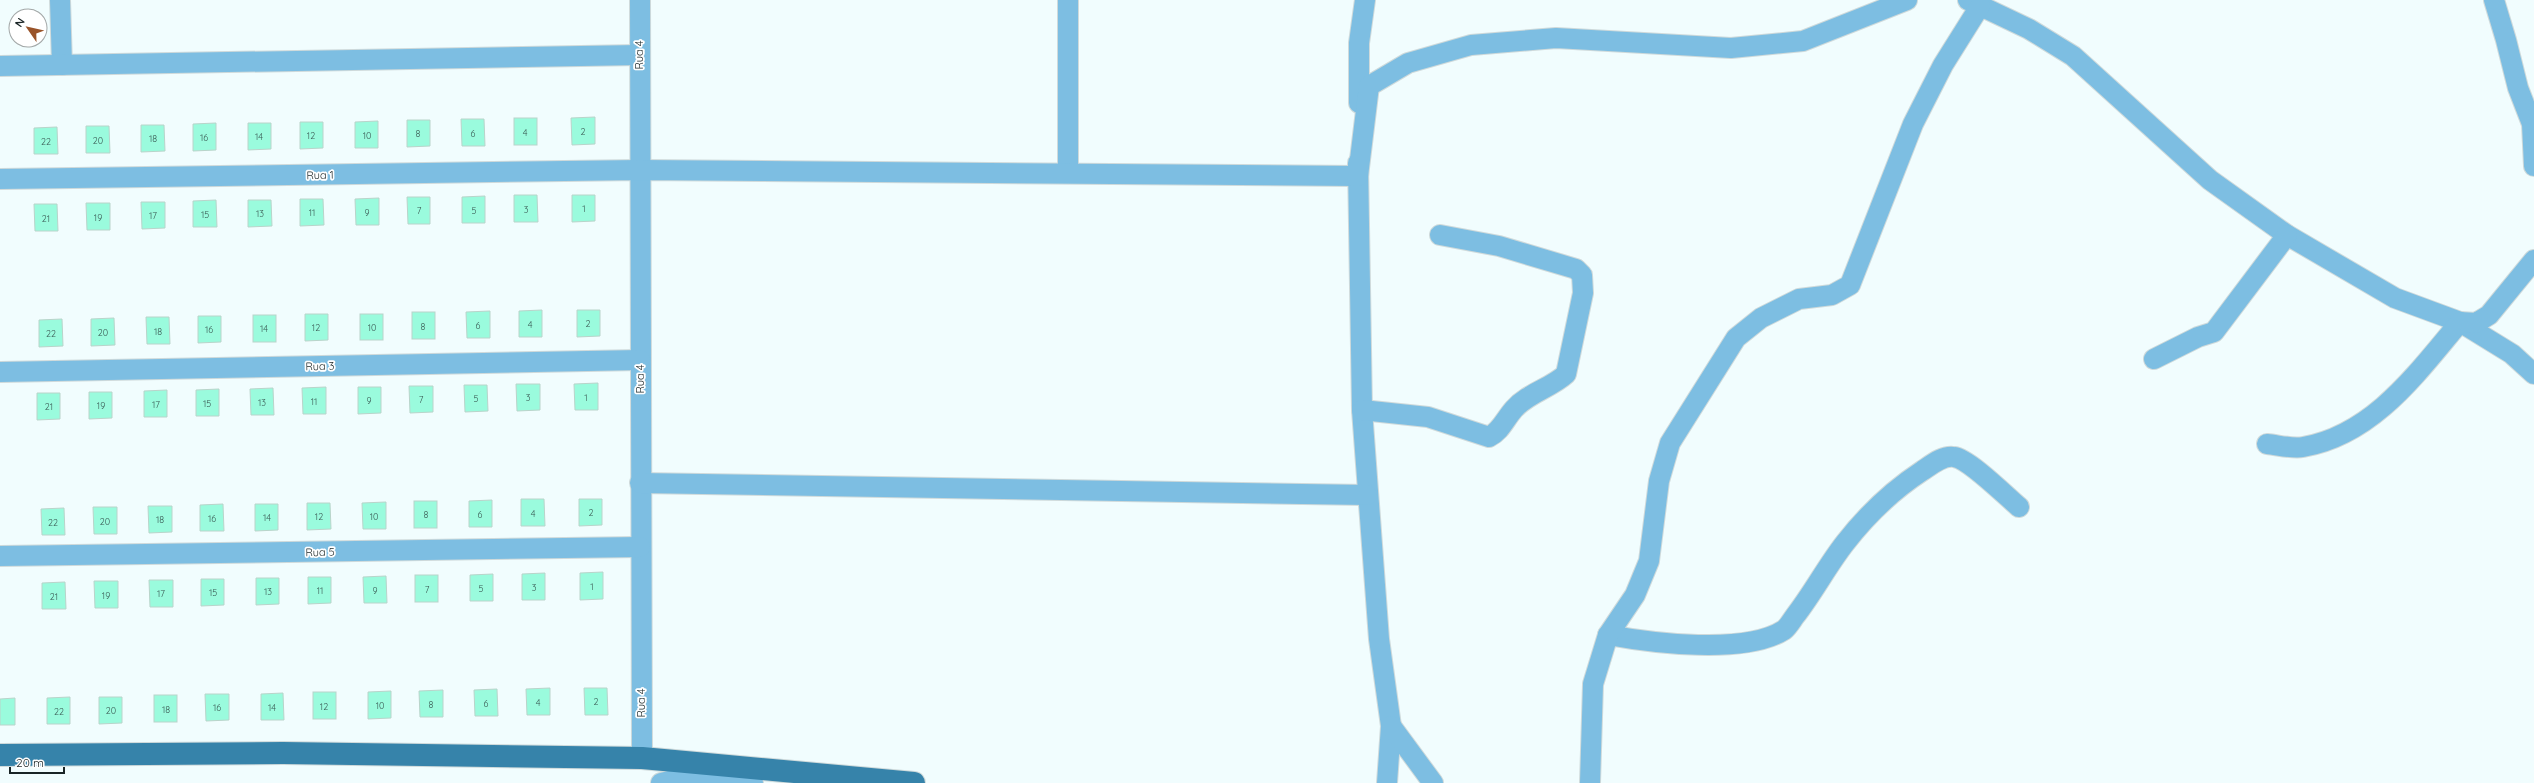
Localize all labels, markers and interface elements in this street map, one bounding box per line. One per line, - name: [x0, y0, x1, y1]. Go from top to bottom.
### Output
- north arrow: [8, 8, 48, 48]
- text: N: [12, 15, 28, 30]
- street label: Rua 4: [632, 40, 646, 70]
- house number: 2: [581, 126, 586, 137]
- house number: 4: [523, 127, 528, 138]
- house number: 8: [416, 128, 421, 139]
- house number: 6: [471, 128, 476, 139]
- house number: 12: [307, 130, 315, 141]
- house number: 10: [363, 130, 371, 141]
- house number: 14: [255, 131, 263, 142]
- house number: 16: [200, 132, 208, 143]
- house number: 18: [149, 133, 157, 144]
- house number: 20: [93, 135, 103, 146]
- house number: 22: [41, 136, 51, 147]
- street label: Rua 1: [306, 168, 334, 182]
- house number: 1: [582, 203, 586, 214]
- house number: 3: [524, 204, 529, 215]
- house number: 7: [417, 205, 422, 216]
- house number: 5: [472, 205, 477, 216]
- house number: 11: [309, 207, 315, 218]
- house number: 9: [364, 207, 370, 218]
- house number: 13: [256, 208, 264, 219]
- house number: 15: [201, 209, 209, 220]
- house number: 17: [149, 210, 157, 221]
- house number: 19: [94, 212, 102, 223]
- house number: 21: [42, 213, 50, 224]
- house number: 2: [586, 318, 591, 329]
- house number: 4: [528, 319, 533, 330]
- house number: 6: [476, 320, 481, 331]
- house number: 8: [421, 321, 426, 332]
- house number: 12: [312, 322, 320, 333]
- house number: 10: [368, 322, 376, 333]
- house number: 14: [260, 323, 268, 334]
- house number: 16: [205, 324, 213, 335]
- house number: 18: [154, 326, 162, 337]
- house number: 20: [98, 327, 108, 338]
- house number: 22: [46, 328, 56, 339]
- street label: Rua 3: [305, 359, 335, 373]
- street label: Rua 4: [633, 364, 647, 394]
- house number: 3: [526, 392, 531, 403]
- house number: 1: [584, 392, 588, 403]
- house number: 5: [474, 393, 479, 404]
- house number: 7: [419, 394, 424, 405]
- house number: 9: [366, 395, 372, 406]
- house number: 11: [311, 396, 317, 407]
- house number: 13: [258, 397, 266, 408]
- house number: 15: [203, 398, 211, 409]
- house number: 17: [152, 399, 160, 410]
- house number: 19: [97, 400, 105, 411]
- house number: 21: [45, 401, 53, 412]
- house number: 2: [589, 507, 594, 518]
- house number: 4: [531, 508, 536, 519]
- house number: 8: [424, 509, 429, 520]
- house number: 6: [478, 509, 483, 520]
- house number: 12: [315, 511, 323, 522]
- house number: 10: [370, 511, 378, 522]
- house number: 14: [263, 512, 271, 523]
- house number: 16: [208, 513, 216, 524]
- house number: 18: [156, 514, 164, 525]
- house number: 20: [100, 516, 110, 527]
- house number: 22: [48, 517, 58, 528]
- street label: Rua 5: [305, 545, 335, 559]
- house number: 1: [590, 581, 594, 592]
- house number: 3: [532, 582, 537, 593]
- house number: 5: [479, 583, 484, 594]
- house number: 7: [425, 584, 430, 595]
- house number: 11: [317, 585, 323, 596]
- house number: 9: [372, 585, 378, 596]
- house number: 13: [264, 586, 272, 597]
- house number: 15: [209, 587, 217, 598]
- house number: 17: [157, 588, 165, 599]
- house number: 19: [102, 590, 110, 601]
- house number: 21: [50, 591, 58, 602]
- street label: Rua 4: [634, 688, 648, 718]
- house number: 2: [594, 696, 599, 707]
- house number: 4: [536, 697, 541, 708]
- house number: 6: [484, 698, 489, 709]
- house number: 8: [429, 699, 434, 710]
- house number: 10: [376, 700, 384, 711]
- house number: 12: [320, 701, 328, 712]
- house number: 16: [213, 702, 221, 713]
- house number: 14: [268, 702, 276, 713]
- house number: 18: [162, 704, 170, 715]
- house number: 20: [106, 705, 116, 716]
- house number: 22: [54, 706, 64, 717]
- scale bar: [10, 749, 64, 775]
- text: 20 m: [16, 755, 44, 770]

